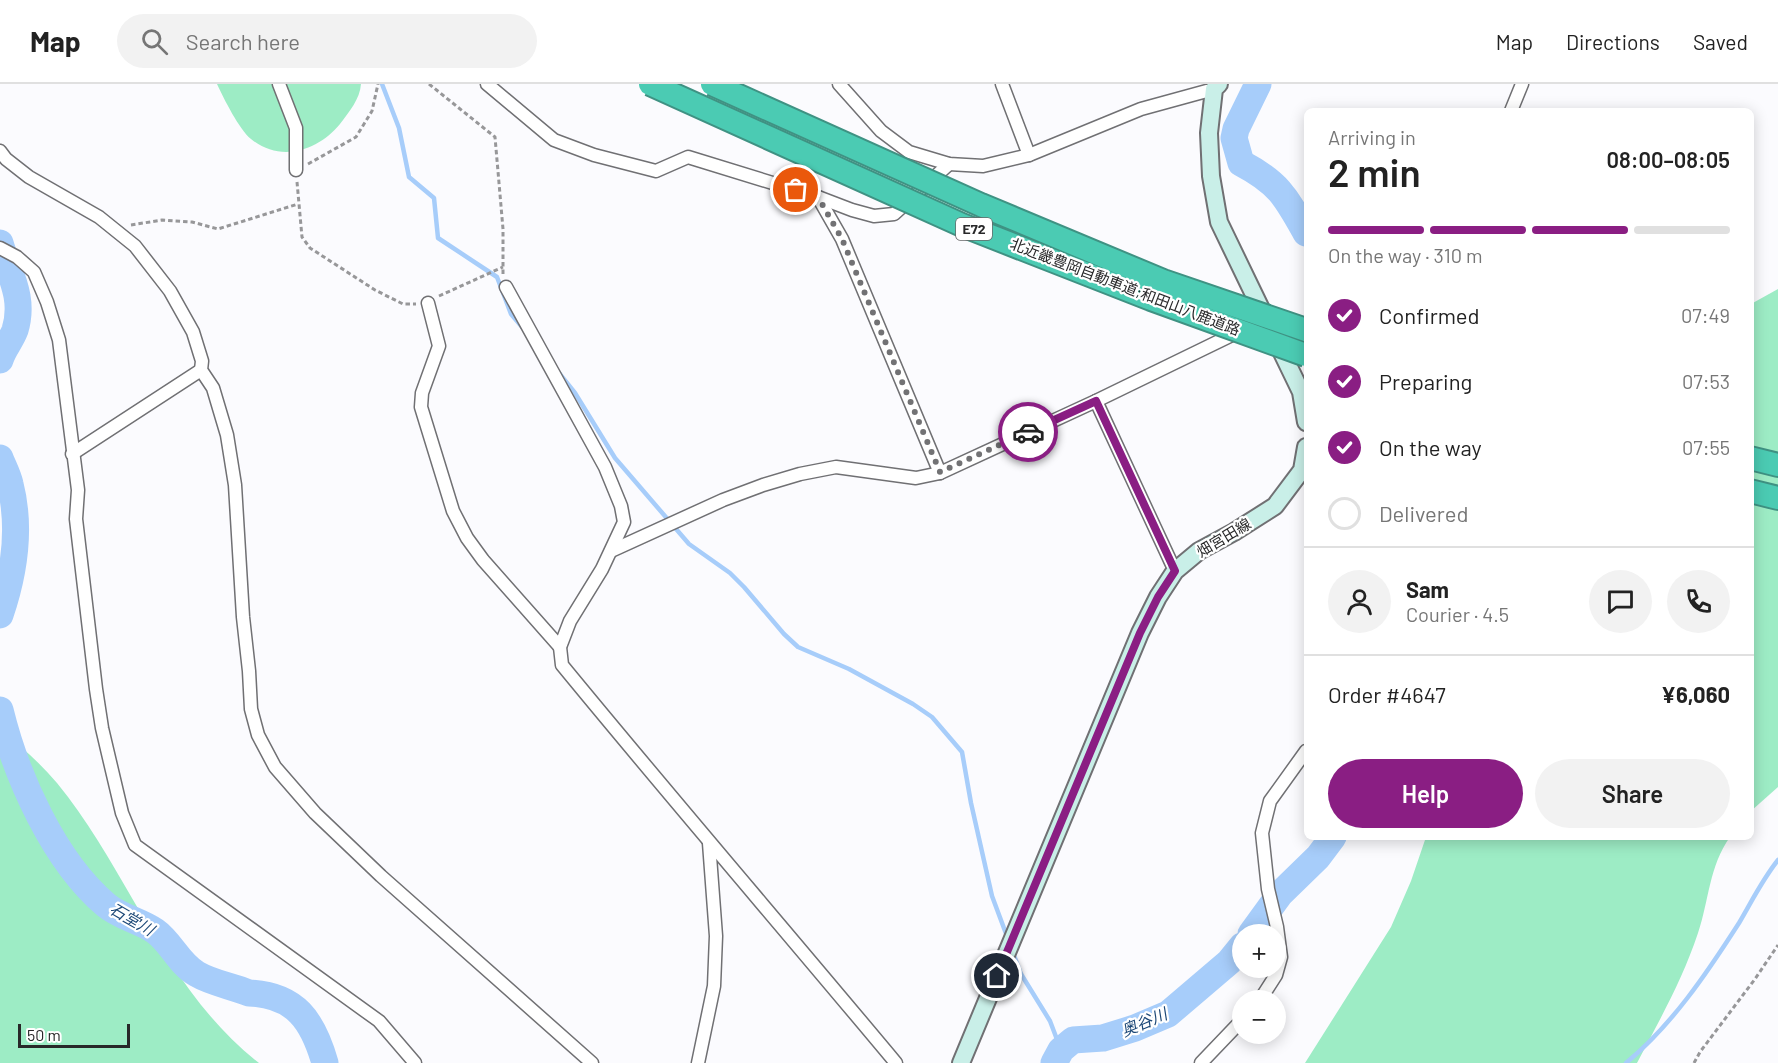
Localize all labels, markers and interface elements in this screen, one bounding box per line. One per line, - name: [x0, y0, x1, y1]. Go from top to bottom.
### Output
- search box: [117, 14, 537, 68]
- text: Map: [30, 24, 81, 58]
- icon: search: [138, 25, 171, 58]
- text: Search here: [186, 28, 300, 54]
- text: Map: [1496, 29, 1533, 54]
- text: Directions: [1566, 29, 1660, 54]
- text: Saved: [1693, 29, 1748, 54]
- text: Arriving in: [1328, 125, 1416, 149]
- text: 08:00–08:05: [1607, 146, 1730, 172]
- text: 2 min: [1328, 148, 1421, 195]
- pin: [770, 164, 821, 215]
- icon: bag: [779, 173, 812, 206]
- road number: E72: [956, 218, 992, 240]
- street label: 北近畿豊岡自動車道;和田山八鹿道路: [1008, 234, 1243, 338]
- text: On the way · 310 m: [1328, 243, 1483, 267]
- icon: check: [1328, 299, 1361, 332]
- text: Confirmed: [1379, 302, 1479, 328]
- text: 07:49: [1681, 303, 1730, 327]
- icon: check: [1328, 365, 1361, 398]
- text: Preparing: [1379, 368, 1472, 394]
- text: 07:53: [1682, 369, 1730, 393]
- courier: [998, 402, 1058, 462]
- icon: car: [1012, 416, 1045, 449]
- icon: check: [1328, 431, 1361, 464]
- text: On the way: [1379, 434, 1482, 460]
- text: 07:55: [1682, 435, 1730, 459]
- text: Delivered: [1379, 500, 1468, 526]
- street label: 畑宮田線: [1193, 514, 1254, 560]
- button: person: [1328, 570, 1391, 633]
- button: chat: [1589, 570, 1652, 633]
- button: phone: [1667, 570, 1730, 633]
- text: Sam: [1406, 576, 1449, 602]
- text: Courier · 4.5: [1406, 602, 1509, 626]
- text: Order #4647: [1328, 681, 1446, 707]
- text: ¥6,060: [1661, 681, 1730, 707]
- button: Help: [1328, 759, 1523, 828]
- button: Share: [1535, 759, 1730, 828]
- water label: 石堂川: [107, 898, 160, 940]
- map controls: [1232, 924, 1286, 1044]
- button: +: [1232, 924, 1286, 978]
- pin: [971, 950, 1022, 1001]
- icon: home: [980, 959, 1013, 992]
- button: −: [1232, 990, 1286, 1044]
- water label: 奥谷川: [1118, 1003, 1171, 1040]
- scale bar: [18, 1021, 130, 1048]
- text: 50 m: [27, 1025, 61, 1044]

